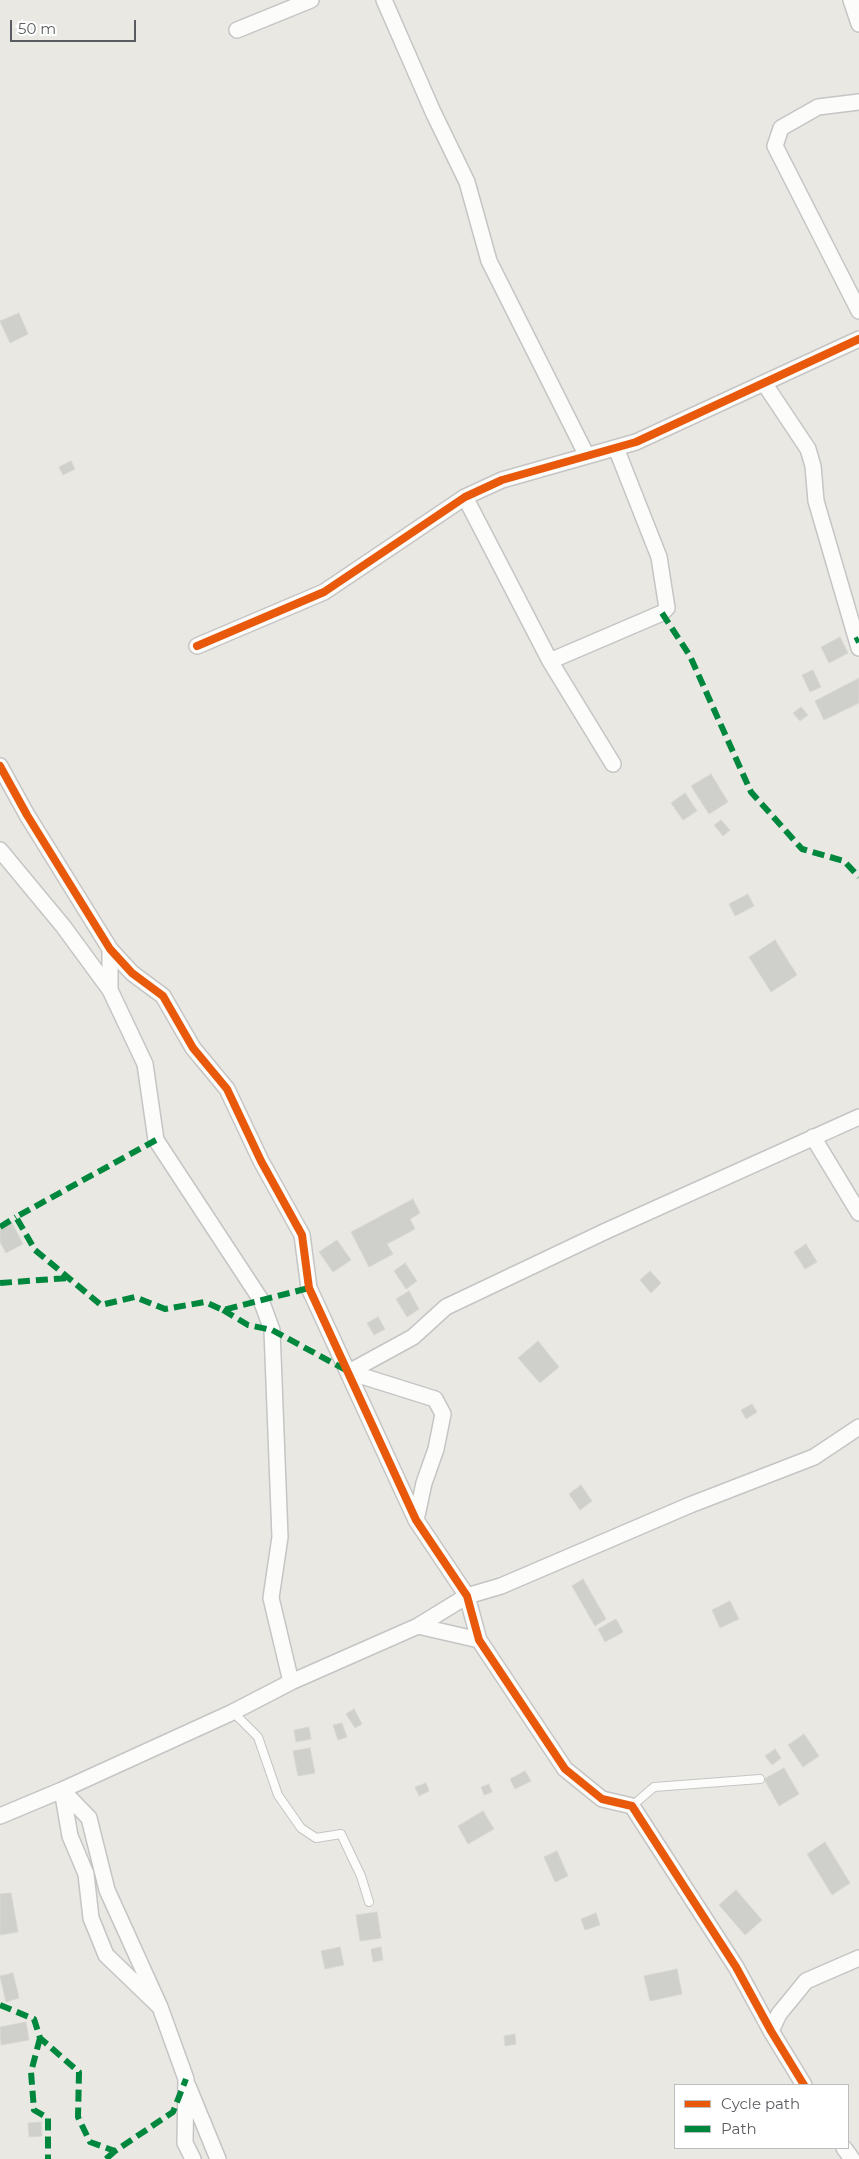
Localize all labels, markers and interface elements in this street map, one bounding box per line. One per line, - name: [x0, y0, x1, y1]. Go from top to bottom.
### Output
- scale bar: [12, 10, 139, 42]
- text: 50 m: [18, 19, 56, 38]
- legend: [674, 2084, 849, 2149]
- text: Cycle path: [721, 2094, 800, 2113]
- text: Path: [721, 2119, 757, 2138]

